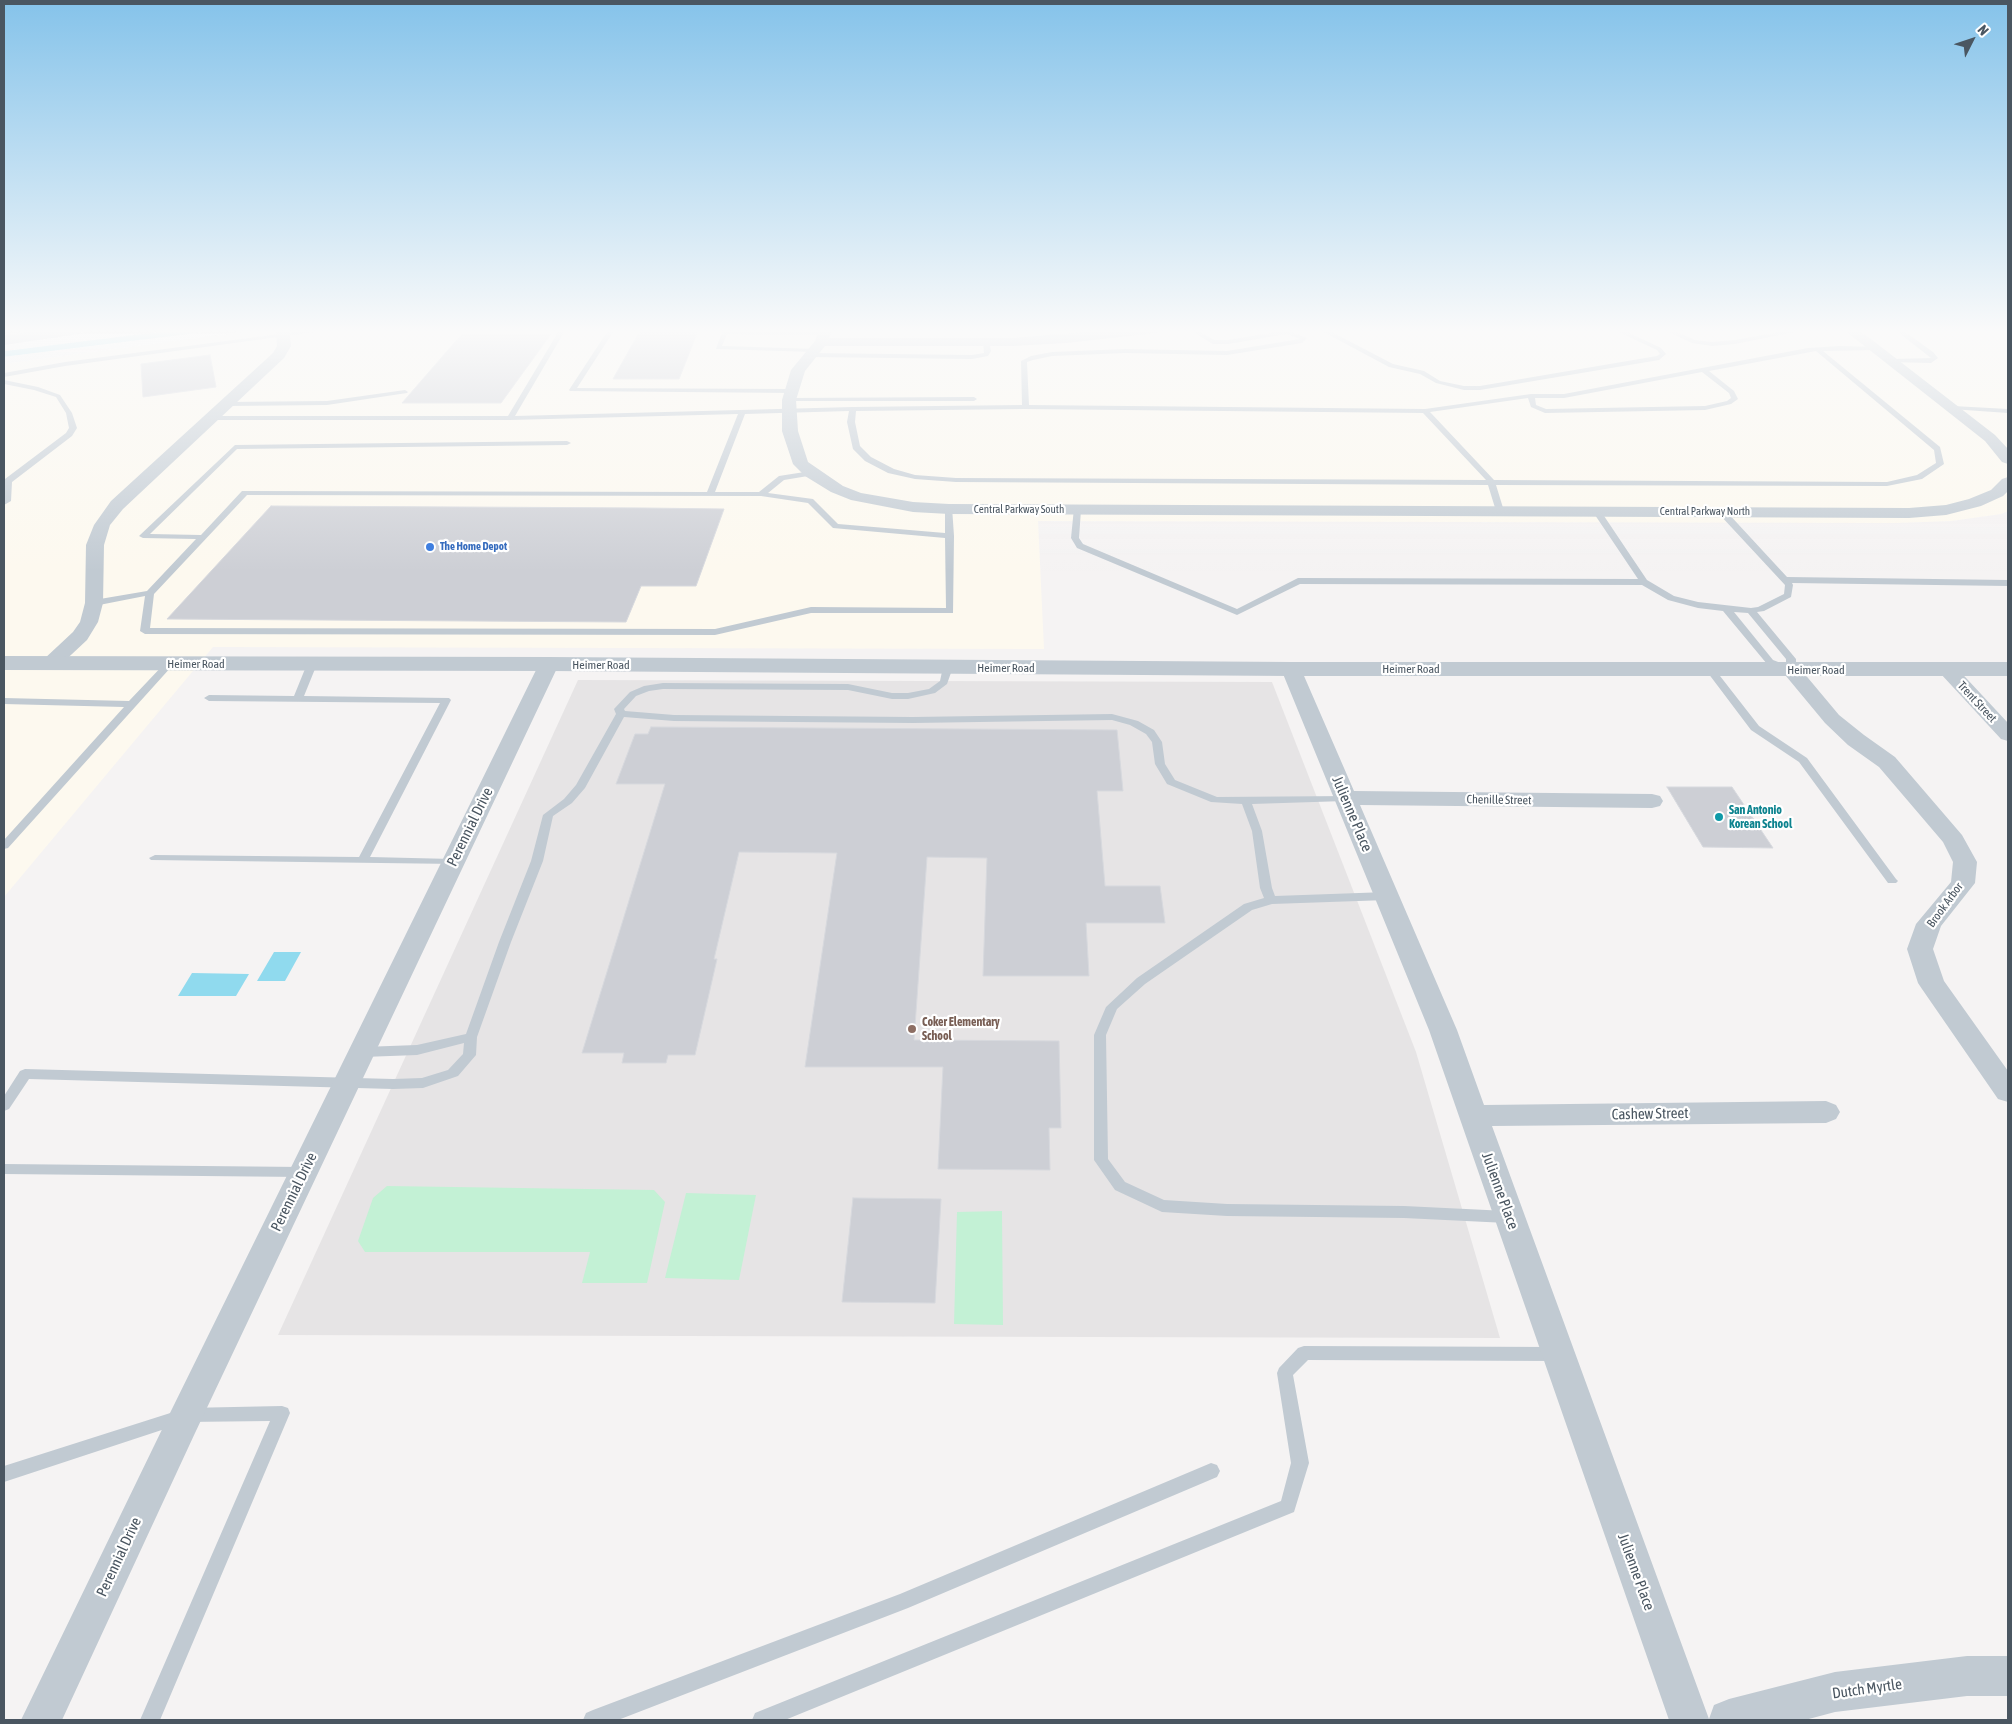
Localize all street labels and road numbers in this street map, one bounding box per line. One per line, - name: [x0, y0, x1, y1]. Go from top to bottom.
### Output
- street label: Central Parkway South: [974, 503, 1064, 517]
- street label: Central Parkway North: [1660, 505, 1750, 519]
- street label: Heimer Road: [167, 657, 225, 671]
- street label: Heimer Road: [572, 658, 630, 672]
- street label: Heimer Road: [977, 661, 1035, 675]
- street label: Heimer Road: [1382, 662, 1440, 676]
- street label: Heimer Road: [1787, 663, 1845, 677]
- street label: Trent Street: [1954, 679, 2000, 725]
- street label: Julienne Place: [1328, 773, 1376, 855]
- street label: Perennial Drive: [443, 785, 497, 869]
- street label: Chenille Street: [1466, 792, 1532, 808]
- street label: Brook Arbor: [1924, 880, 1966, 930]
- street label: Cashew Street: [1611, 1104, 1689, 1124]
- street label: Perennial Drive: [267, 1150, 321, 1234]
- street label: Julienne Place: [1478, 1150, 1522, 1232]
- street label: Perennial Drive: [93, 1515, 145, 1599]
- street label: Julienne Place: [1614, 1531, 1658, 1613]
- street label: Dutch Myrtle: [1831, 1675, 1903, 1703]

